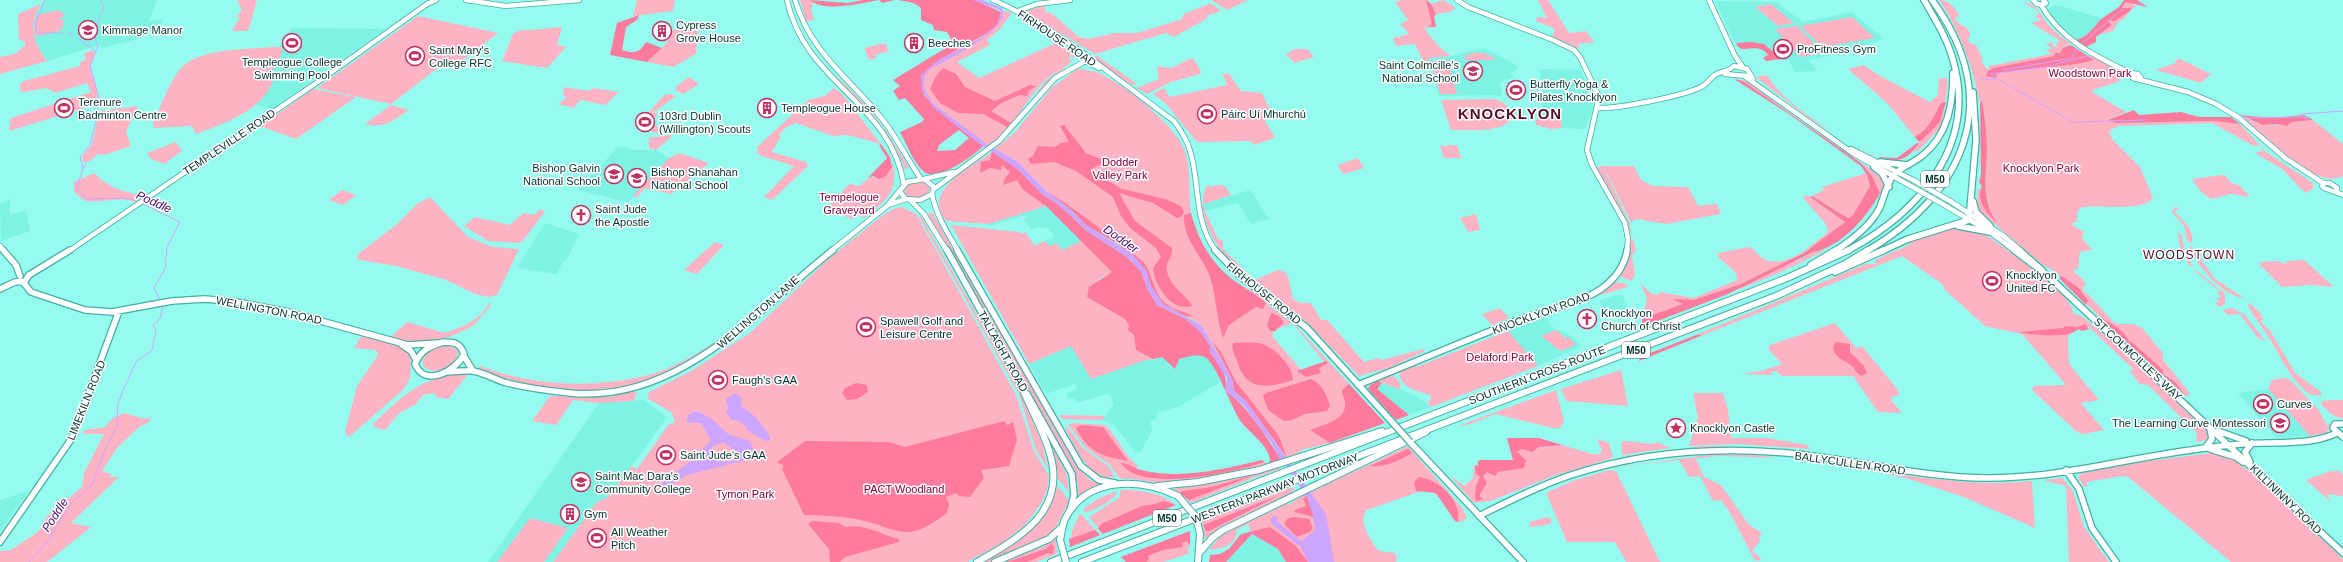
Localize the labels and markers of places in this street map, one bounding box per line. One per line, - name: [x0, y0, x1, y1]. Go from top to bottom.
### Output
- school or university icon: Kimmage Manor: [77, 19, 99, 41]
- place label: Cypress Grove House: [676, 19, 741, 44]
- building icon: Cypress Grove House: [651, 20, 673, 42]
- place label: Kimmage Manor: [102, 24, 183, 36]
- sports icon: Templeogue College Swimming Pool: [281, 32, 303, 54]
- building icon: Beeches: [903, 32, 925, 54]
- place label: Beeches: [928, 37, 971, 49]
- sports icon: ProFitness Gym: [1772, 38, 1794, 60]
- place label: ProFitness Gym: [1797, 43, 1876, 55]
- place label: Saint Mary's College RFC: [429, 44, 492, 69]
- sports icon: Saint Mary's College RFC: [404, 45, 426, 67]
- place label: Templeogue College Swimming Pool: [242, 56, 342, 81]
- place label: Saint Colmcille's National School: [1379, 59, 1459, 84]
- school or university icon: Saint Colmcille's National School: [1462, 60, 1484, 82]
- place label: Butterfly Yoga & Pilates Knocklyon: [1530, 78, 1617, 103]
- sports icon: Butterfly Yoga & Pilates Knocklyon: [1505, 79, 1527, 101]
- place label: Terenure Badminton Centre: [78, 96, 167, 121]
- sports icon: Terenure Badminton Centre: [53, 97, 75, 119]
- building icon: Templeogue House: [756, 97, 778, 119]
- place label: Templeogue House: [781, 102, 876, 114]
- sports icon: Páirc Uí Mhurchú: [1196, 103, 1218, 125]
- place label: Páirc Uí Mhurchú: [1221, 108, 1306, 120]
- place label: 103rd Dublin (Willington) Scouts: [659, 110, 751, 135]
- sports icon: 103rd Dublin (Willington) Scouts: [634, 111, 656, 133]
- place label: Bishop Galvin National School: [523, 162, 600, 187]
- school or university icon: Bishop Galvin National School: [603, 163, 625, 185]
- place label: Bishop Shanahan National School: [651, 166, 738, 191]
- school or university icon: Bishop Shanahan National School: [626, 167, 648, 189]
- place label: Saint Jude the Apostle: [595, 203, 649, 228]
- church icon: Saint Jude the Apostle: [570, 204, 592, 226]
- place label: Knocklyon United FC: [2006, 269, 2057, 294]
- sports icon: Knocklyon United FC: [1981, 270, 2003, 292]
- place label: Knocklyon Church of Christ: [1601, 307, 1680, 332]
- church icon: Knocklyon Church of Christ: [1576, 308, 1598, 330]
- place label: Spawell Golf and Leisure Centre: [880, 315, 963, 340]
- sports icon: Spawell Golf and Leisure Centre: [855, 316, 877, 338]
- sports icon: Faugh's GAA: [707, 369, 729, 391]
- place label: Faugh's GAA: [732, 374, 798, 386]
- sports icon: Curves: [2252, 393, 2274, 415]
- place label: Curves: [2277, 398, 2312, 410]
- school or university icon: The Learning Curve Montessori: [2269, 412, 2291, 434]
- place icon: Knocklyon Castle: [1665, 417, 1687, 439]
- place label: The Learning Curve Montessori: [2112, 417, 2266, 429]
- place label: Knocklyon Castle: [1690, 422, 1775, 434]
- sports icon: Saint Jude's GAA: [655, 444, 677, 466]
- place label: Saint Jude's GAA: [680, 449, 767, 461]
- place label: Saint Mac Dara's Community College: [595, 470, 691, 495]
- school or university icon: Saint Mac Dara's Community College: [570, 471, 592, 493]
- building icon: Gym: [559, 503, 581, 525]
- place label: Gym: [584, 508, 607, 520]
- place label: All Weather Pitch: [611, 526, 668, 551]
- sports icon: All Weather Pitch: [586, 527, 608, 549]

